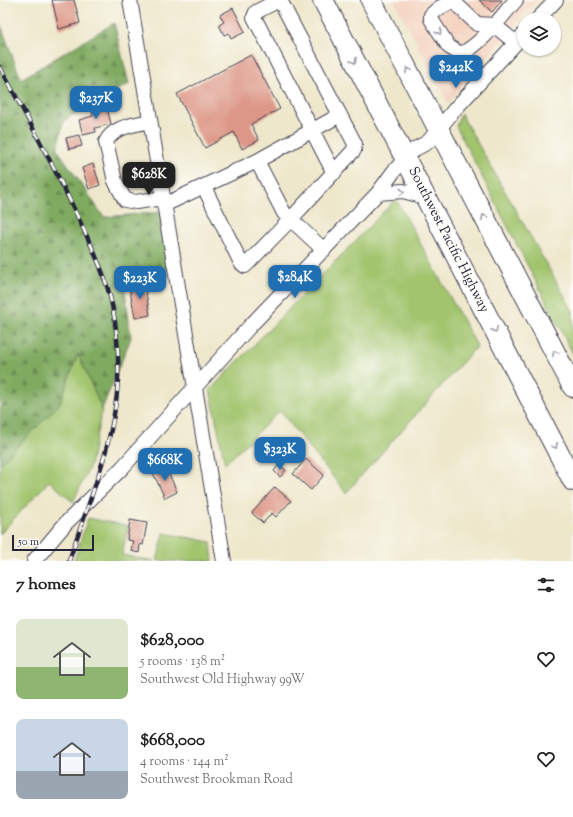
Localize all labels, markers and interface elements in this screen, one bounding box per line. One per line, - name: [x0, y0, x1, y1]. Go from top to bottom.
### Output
- map controls: [517, 12, 561, 56]
- button: layers: [517, 12, 561, 56]
- one-way arrow: [435, 28, 442, 35]
- pin: $242K: [428, 55, 484, 89]
- one-way arrow: [350, 57, 357, 64]
- text: $242K: [438, 59, 474, 77]
- one-way arrow: [405, 67, 412, 74]
- pin: $237K: [68, 86, 124, 120]
- text: $237K: [79, 90, 113, 108]
- pin: $628K: [121, 162, 177, 196]
- street label: Southwest Pacific Highway: [402, 163, 494, 317]
- text: $628K: [131, 166, 167, 184]
- one-way arrow: [399, 187, 405, 196]
- one-way arrow: [481, 214, 489, 221]
- pin: $284K: [267, 265, 323, 299]
- pin: $223K: [112, 266, 168, 300]
- text: $284K: [277, 269, 313, 287]
- text: $223K: [123, 270, 157, 288]
- one-way arrow: [490, 326, 497, 333]
- one-way arrow: [552, 349, 560, 357]
- pin: $323K: [252, 437, 308, 471]
- text: $323K: [264, 441, 296, 459]
- one-way arrow: [550, 441, 557, 449]
- pin: $668K: [137, 448, 193, 482]
- text: $668K: [147, 452, 183, 470]
- scale bar: [12, 533, 94, 552]
- text: 50 m: [18, 534, 39, 550]
- text: 7 homes: [16, 573, 76, 597]
- icon: filters: [535, 574, 557, 596]
- text: $628,000: [140, 629, 204, 653]
- icon: home: [48, 635, 96, 683]
- icon: heart: [535, 648, 557, 670]
- text: 5 rooms · 138 m²: [140, 653, 225, 671]
- text: Southwest Old Highway 99W: [140, 671, 305, 689]
- text: $668,000: [140, 729, 205, 753]
- icon: home: [48, 735, 96, 783]
- icon: heart: [535, 748, 557, 770]
- text: 4 rooms · 144 m²: [140, 753, 229, 771]
- text: Southwest Brookman Road: [140, 771, 293, 789]

